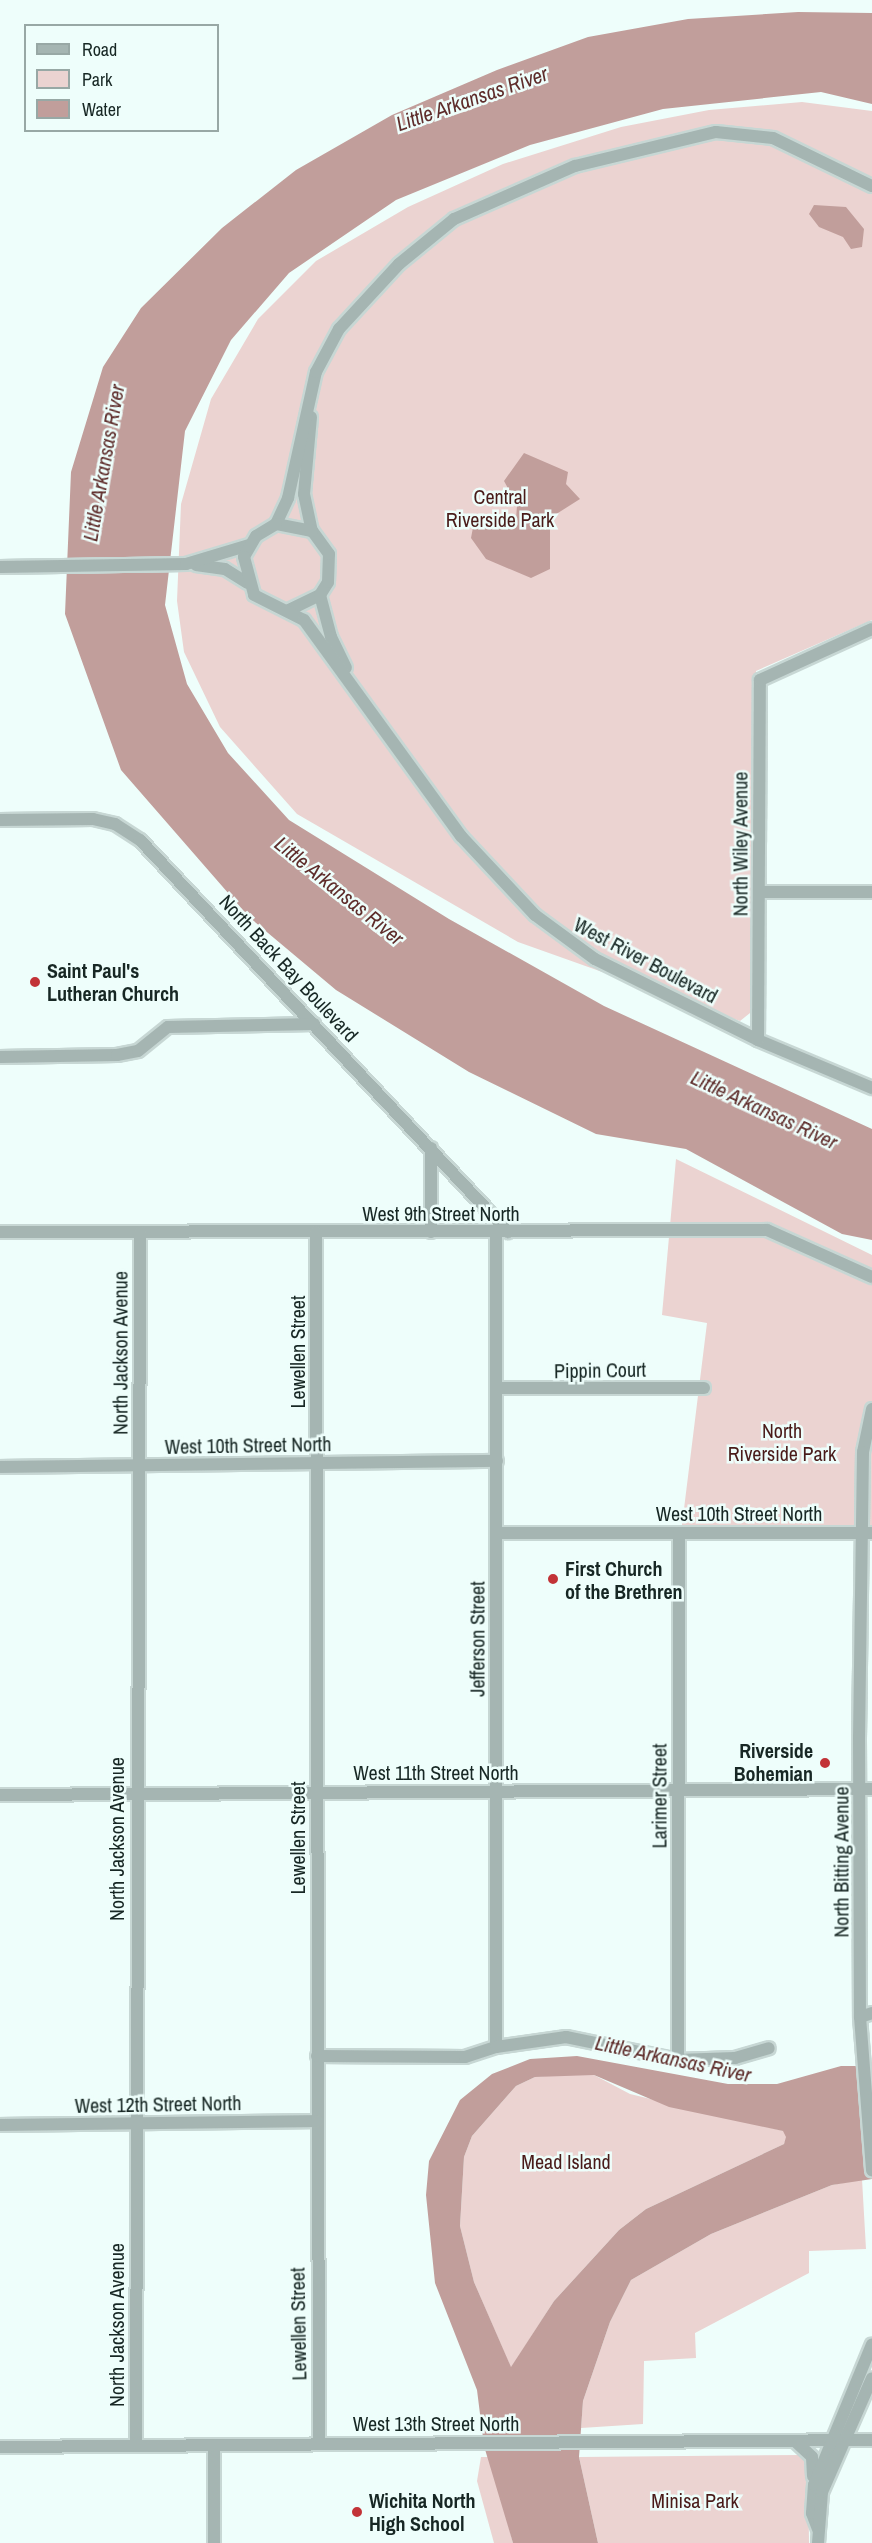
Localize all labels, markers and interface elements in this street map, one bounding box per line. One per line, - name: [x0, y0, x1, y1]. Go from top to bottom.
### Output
- legend: [24, 24, 219, 132]
- text: Road: [82, 37, 117, 62]
- water label: Little Arkansas River: [392, 61, 552, 137]
- text: Park: [82, 67, 112, 92]
- text: Water: [82, 97, 121, 122]
- water label: Little Arkansas River: [78, 382, 130, 544]
- park label: Central Riverside Park: [446, 484, 554, 531]
- street label: North Wiley Avenue: [728, 771, 752, 917]
- water label: Little Arkansas River: [269, 831, 409, 951]
- street label: North Back Bay Boulevard: [215, 889, 363, 1047]
- street label: West River Boulevard: [570, 912, 722, 1008]
- place label: Saint Paul's Lutheran Church: [47, 958, 179, 1005]
- marker: Saint Paul's Lutheran Church: [28, 975, 42, 989]
- water label: Little Arkansas River: [686, 1065, 842, 1155]
- street label: West 9th Street North: [362, 1201, 520, 1225]
- street label: North Jackson Avenue: [108, 1271, 132, 1435]
- street label: Lewellen Street: [285, 1295, 309, 1409]
- street label: Pippin Court: [554, 1357, 646, 1383]
- park label: North Riverside Park: [728, 1419, 836, 1466]
- street label: West 10th Street North: [165, 1432, 331, 1458]
- street label: West 10th Street North: [656, 1501, 822, 1525]
- place label: First Church of the Brethren: [565, 1556, 683, 1603]
- marker: First Church of the Brethren: [546, 1572, 560, 1586]
- street label: Jefferson Street: [465, 1581, 489, 1697]
- place label: Riverside Bohemian: [734, 1739, 813, 1786]
- street label: Larimer Street: [647, 1744, 671, 1848]
- marker: Riverside Bohemian: [818, 1756, 832, 1770]
- street label: North Jackson Avenue: [104, 1757, 128, 1921]
- street label: West 11th Street North: [353, 1760, 519, 1784]
- street label: Lewellen Street: [285, 1781, 309, 1895]
- street label: North Bitting Avenue: [829, 1786, 853, 1938]
- water label: Little Arkansas River: [592, 2030, 754, 2088]
- street label: West 12th Street North: [75, 2091, 241, 2117]
- park label: Mead Island: [521, 2149, 611, 2173]
- street label: North Jackson Avenue: [104, 2243, 128, 2407]
- street label: Lewellen Street: [285, 2267, 311, 2381]
- street label: West 13th Street North: [353, 2411, 519, 2435]
- place label: Wichita North High School: [369, 2488, 475, 2535]
- park label: Minisa Park: [651, 2488, 739, 2512]
- marker: Wichita North High School: [350, 2505, 364, 2519]

